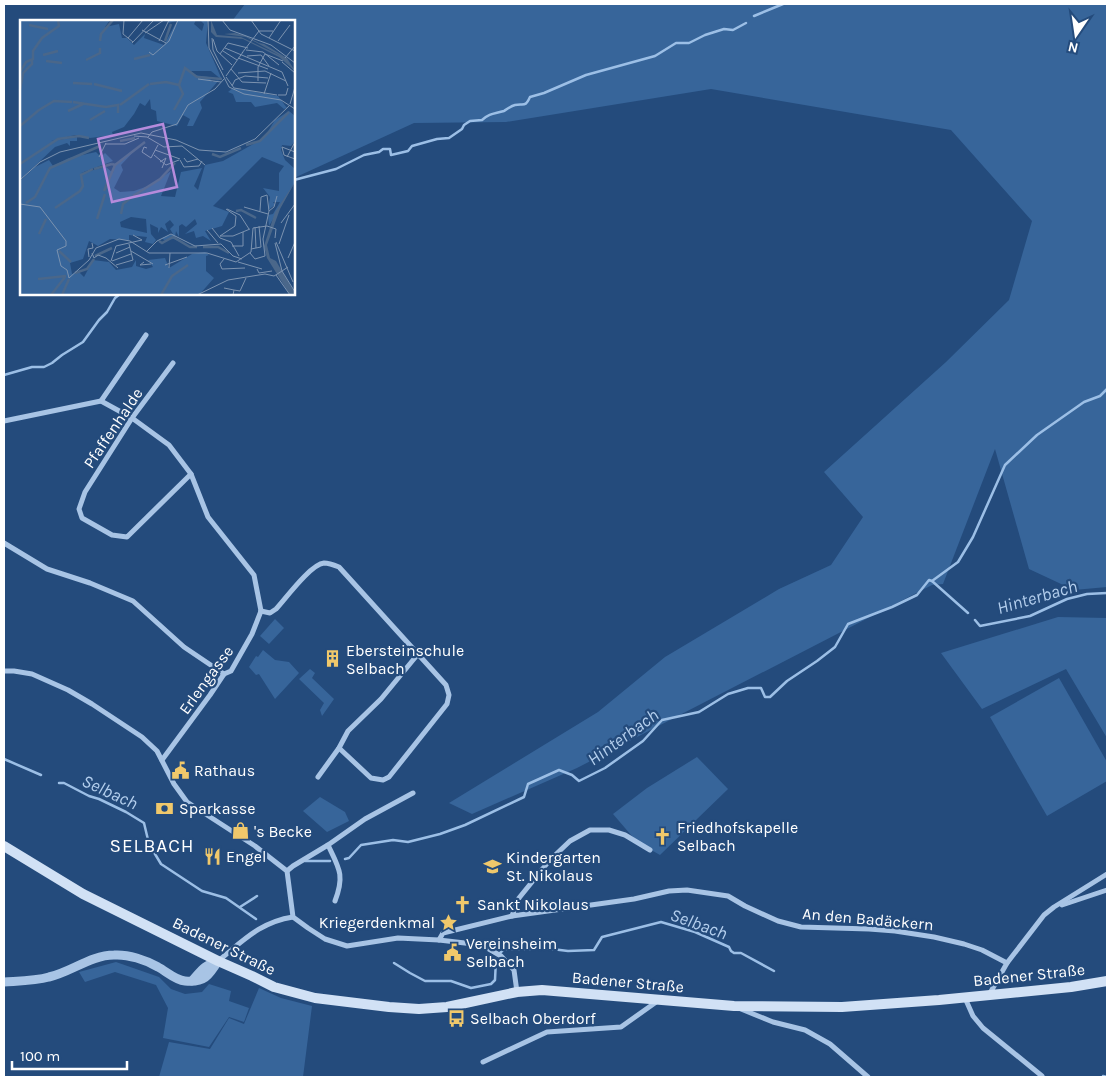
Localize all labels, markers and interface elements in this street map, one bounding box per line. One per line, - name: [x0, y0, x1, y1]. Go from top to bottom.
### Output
- north arrow: [1051, 10, 1101, 60]
- inset map: [20, 20, 295, 295]
- text: N: [1066, 38, 1080, 57]
- street label: Pfaffenhalde: [79, 384, 147, 472]
- water label: Hinterbach: [994, 575, 1080, 619]
- place label: Ebersteinschule Selbach: [346, 641, 464, 678]
- street label: Erlengasse: [175, 642, 237, 718]
- building icon: Ebersteinschule Selbach: [322, 649, 342, 669]
- water label: Hinterbach: [583, 704, 663, 770]
- public building icon: Rathaus: [170, 760, 190, 780]
- place label: Rathaus: [194, 761, 255, 780]
- water label: Selbach: [78, 769, 142, 815]
- bank icon: Sparkasse: [155, 798, 175, 818]
- place label: Sparkasse: [179, 799, 255, 818]
- place label: Friedhofskapelle Selbach: [677, 818, 798, 855]
- shop icon: 's Becke: [230, 821, 250, 841]
- place label: 's Becke: [254, 822, 312, 841]
- church icon: Friedhofskapelle Selbach: [653, 826, 673, 846]
- district label: SELBACH: [109, 835, 195, 857]
- restaurant icon: Engel: [202, 846, 222, 866]
- place label: Engel: [226, 847, 266, 866]
- place label: Kindergarten St. Nikolaus: [506, 848, 601, 885]
- school or university icon: Kindergarten St. Nikolaus: [482, 856, 502, 876]
- church icon: Sankt Nikolaus: [453, 894, 473, 914]
- place label: Sankt Nikolaus: [477, 895, 589, 914]
- water label: Selbach: [667, 904, 731, 944]
- street label: An den Badäckern: [802, 904, 934, 934]
- place icon: Kriegerdenkmal: [439, 912, 459, 932]
- street label: Badener Straße: [169, 913, 279, 979]
- place label: Kriegerdenkmal: [319, 913, 435, 932]
- place label: Vereinsheim Selbach: [466, 934, 557, 971]
- public building icon: Vereinsheim Selbach: [442, 942, 462, 962]
- street label: Badener Straße: [972, 960, 1086, 990]
- street label: Badener Straße: [571, 968, 685, 996]
- bus stop icon: Selbach Oberdorf: [446, 1008, 466, 1028]
- place label: Selbach Oberdorf: [470, 1009, 596, 1028]
- scale bar: [12, 1038, 128, 1070]
- text: 100 m: [20, 1047, 60, 1065]

